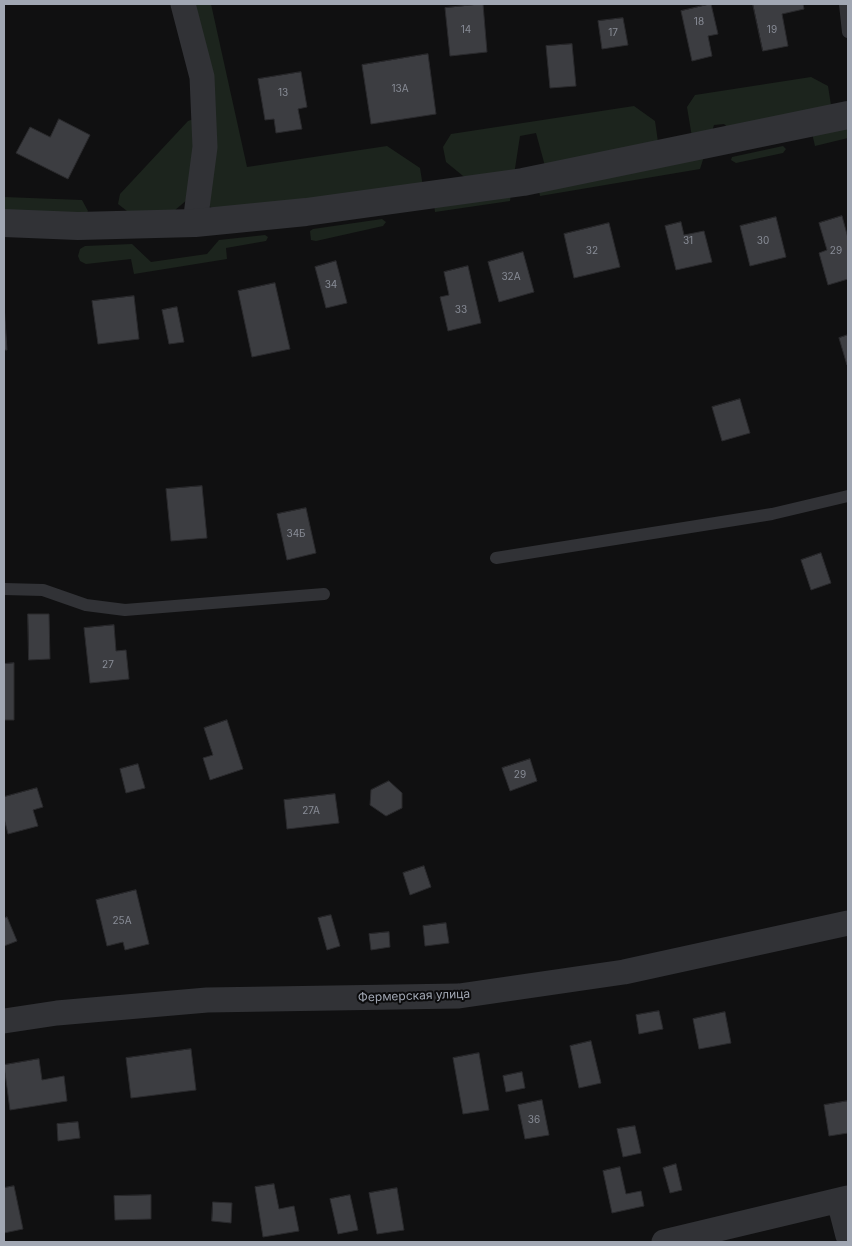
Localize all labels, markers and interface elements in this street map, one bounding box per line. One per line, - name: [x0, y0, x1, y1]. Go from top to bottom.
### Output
- house number: 18: [694, 16, 704, 28]
- house number: 14: [461, 24, 471, 36]
- house number: 19: [767, 24, 777, 36]
- house number: 17: [608, 27, 618, 39]
- house number: 13А: [391, 83, 409, 95]
- house number: 13: [278, 87, 288, 99]
- house number: 31: [683, 235, 693, 247]
- house number: 30: [757, 235, 769, 247]
- house number: 32: [586, 245, 598, 257]
- house number: 29: [830, 245, 842, 257]
- house number: 32А: [501, 271, 521, 283]
- house number: 34: [325, 279, 337, 291]
- house number: 33: [455, 304, 467, 316]
- house number: 34Б: [286, 528, 306, 540]
- house number: 27: [102, 659, 114, 671]
- house number: 29: [514, 769, 526, 781]
- house number: 27А: [302, 805, 320, 817]
- house number: 25А: [112, 915, 132, 927]
- street label: Фермерская улица: [358, 987, 470, 1005]
- house number: 36: [528, 1114, 540, 1126]

